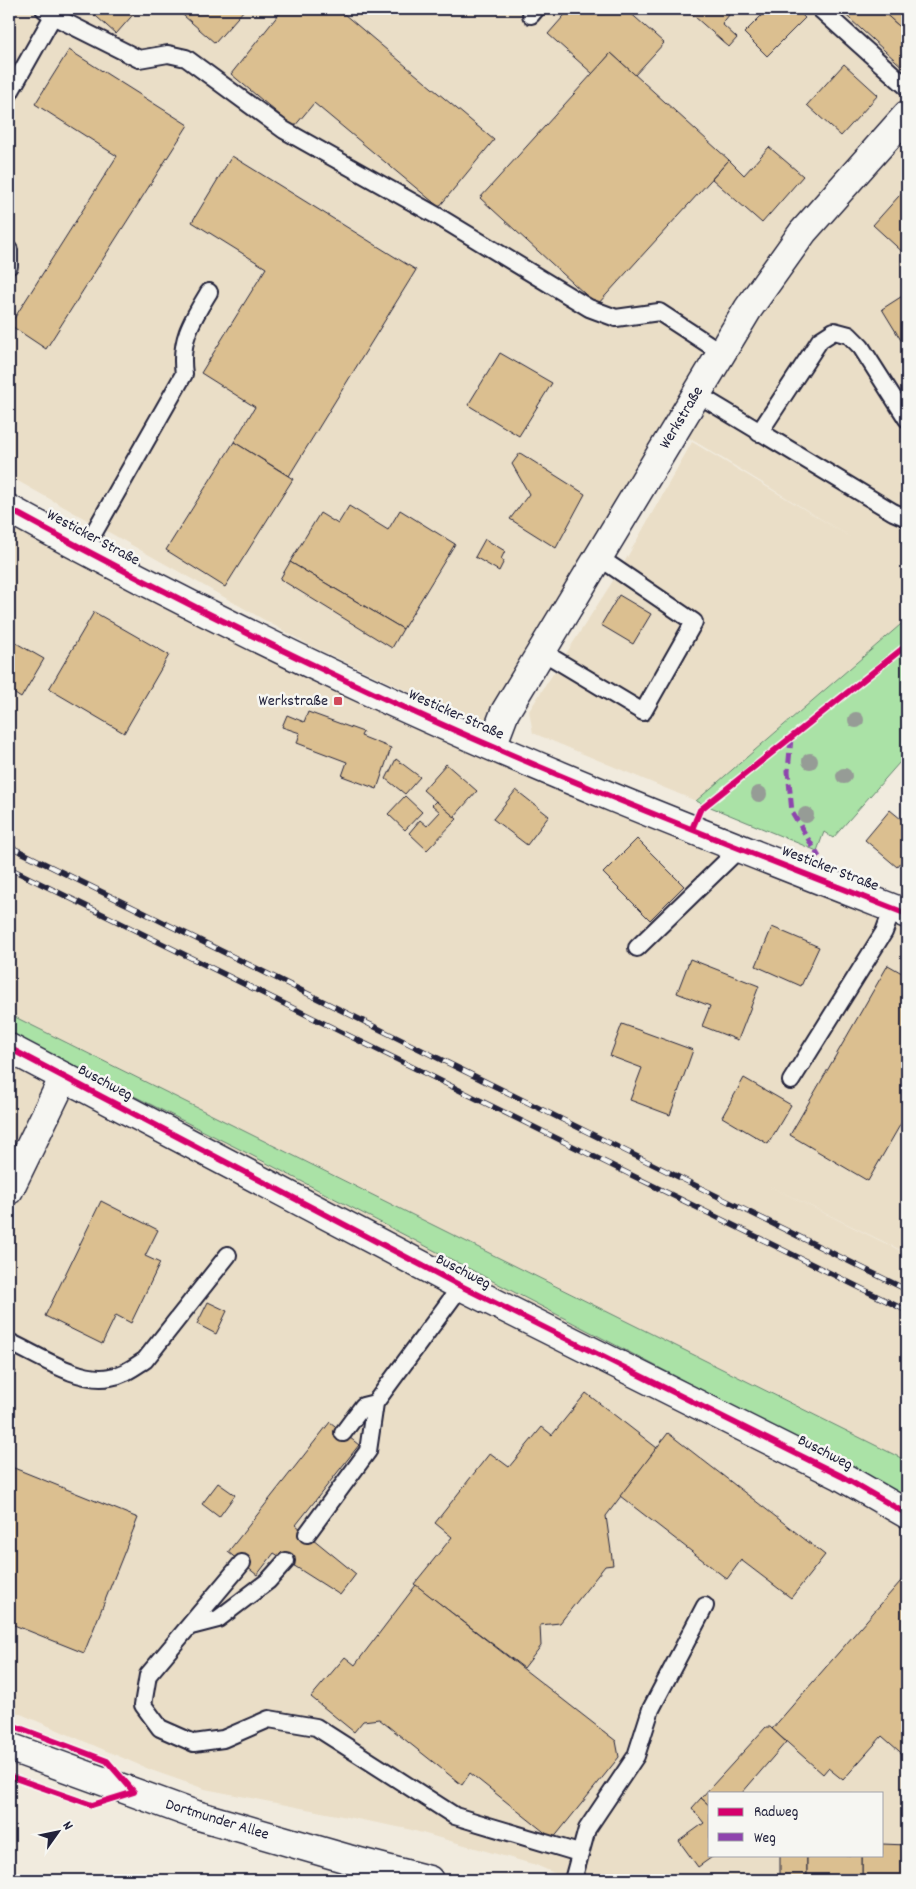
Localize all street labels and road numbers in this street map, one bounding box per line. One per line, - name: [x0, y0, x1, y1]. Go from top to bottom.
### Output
- street label: Werkstraße: [654, 382, 710, 454]
- street label: Westicker Straße: [42, 504, 144, 572]
- street label: Westicker Straße: [405, 684, 507, 746]
- street label: Westicker Straße: [778, 840, 882, 898]
- street label: Buschweg: [73, 1059, 137, 1107]
- street label: Buschweg: [431, 1248, 495, 1296]
- street label: Buschweg: [793, 1429, 857, 1477]
- street label: Dortmunder Allee: [162, 1793, 272, 1847]

